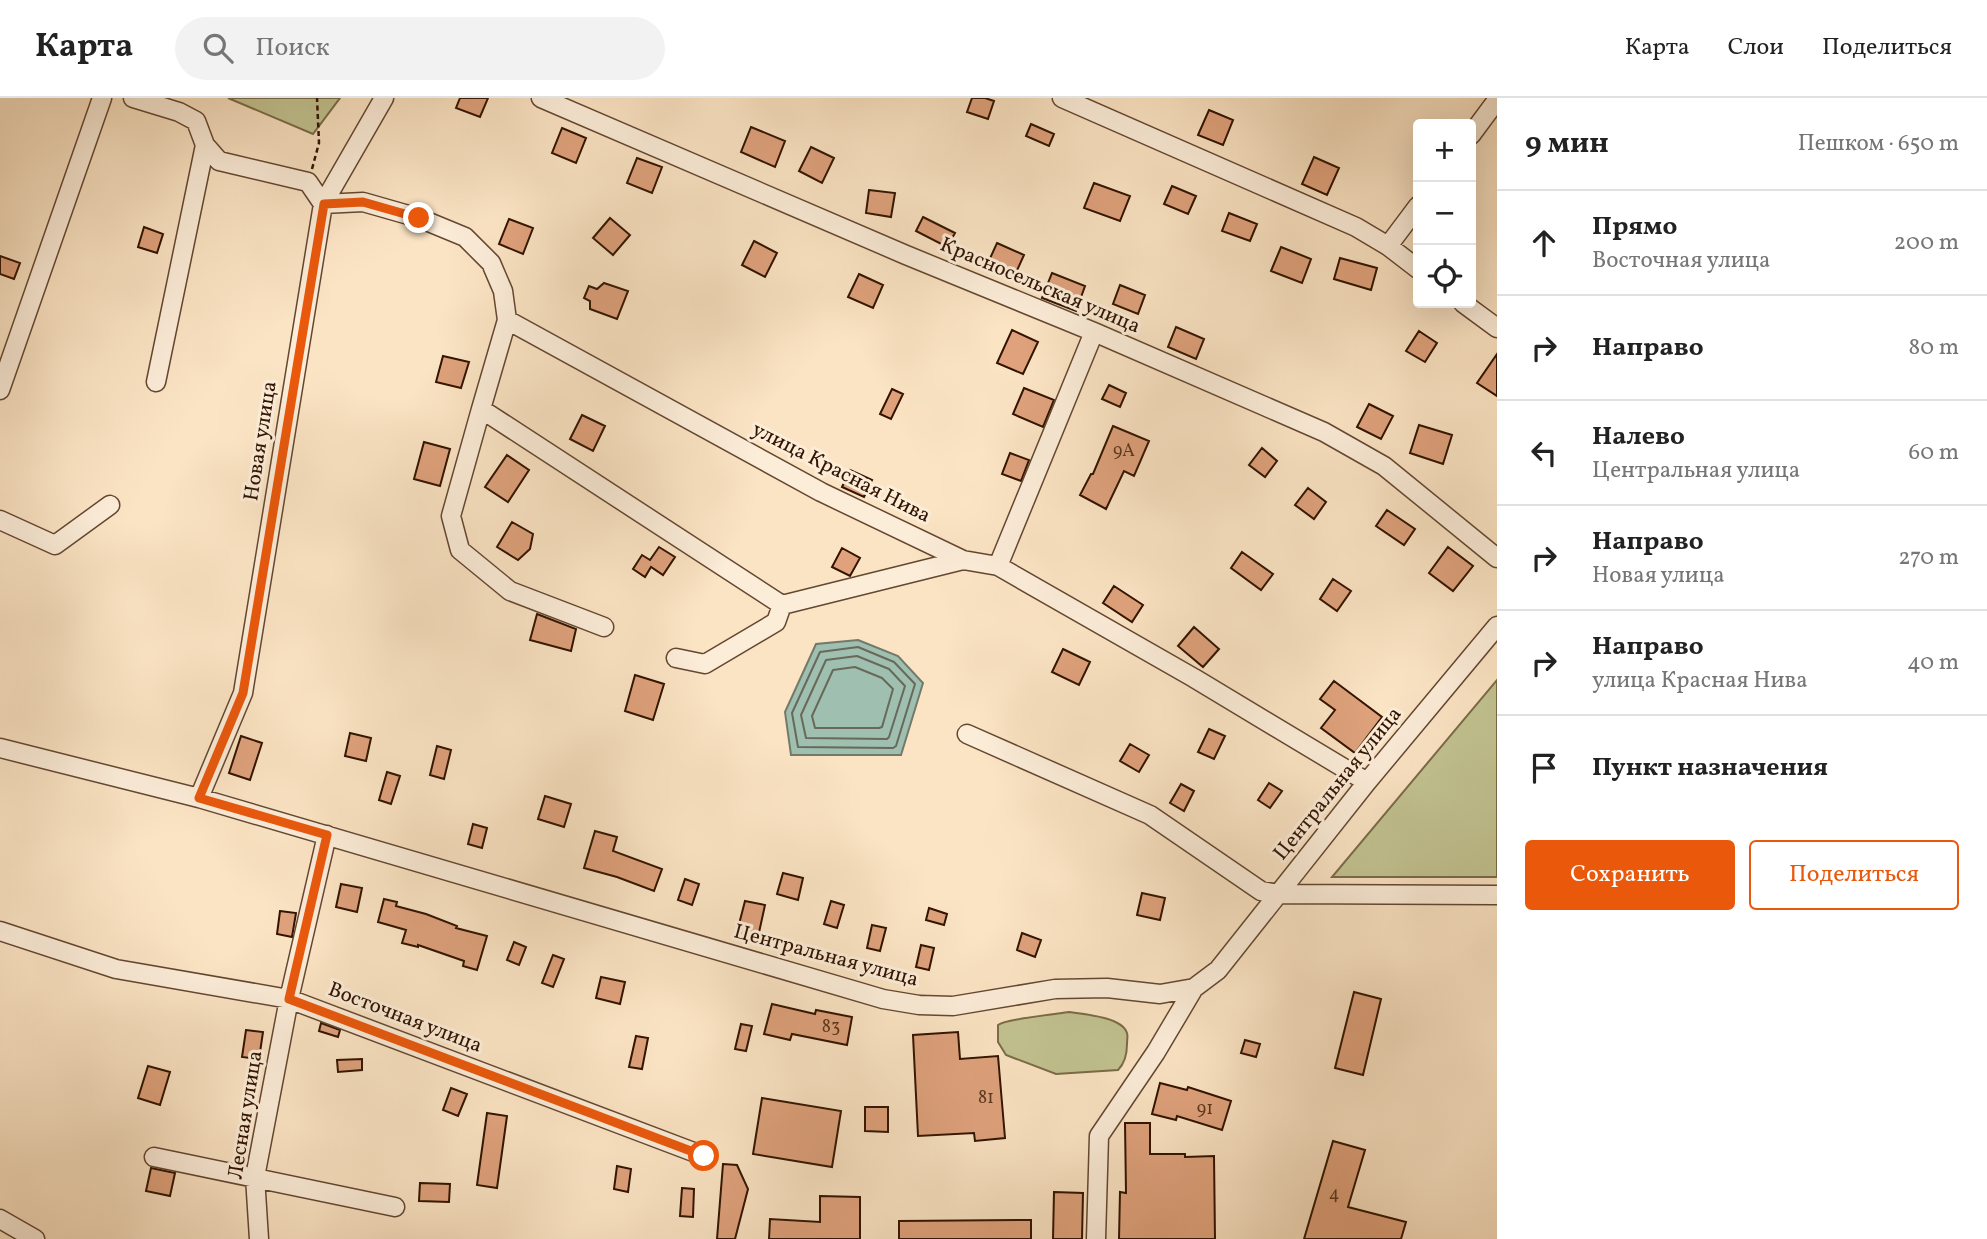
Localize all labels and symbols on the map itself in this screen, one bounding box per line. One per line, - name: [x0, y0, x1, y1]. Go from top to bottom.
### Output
- route end: [403, 202, 434, 233]
- street label: Красносельская улица: [935, 231, 1145, 341]
- street label: Новая улица: [237, 379, 285, 503]
- street label: улица Красная Нива: [747, 415, 935, 531]
- house number: 9А: [1113, 439, 1135, 464]
- street label: Центральная улица: [1267, 701, 1409, 867]
- street label: Центральная улица: [730, 917, 922, 995]
- street label: Восточная улица: [324, 975, 486, 1061]
- house number: 83: [822, 1015, 840, 1040]
- street label: Лесная улица: [222, 1049, 270, 1181]
- house number: 81: [978, 1086, 994, 1111]
- house number: 91: [1197, 1097, 1213, 1122]
- route start: [688, 1140, 719, 1171]
- house number: 4: [1329, 1182, 1339, 1207]

